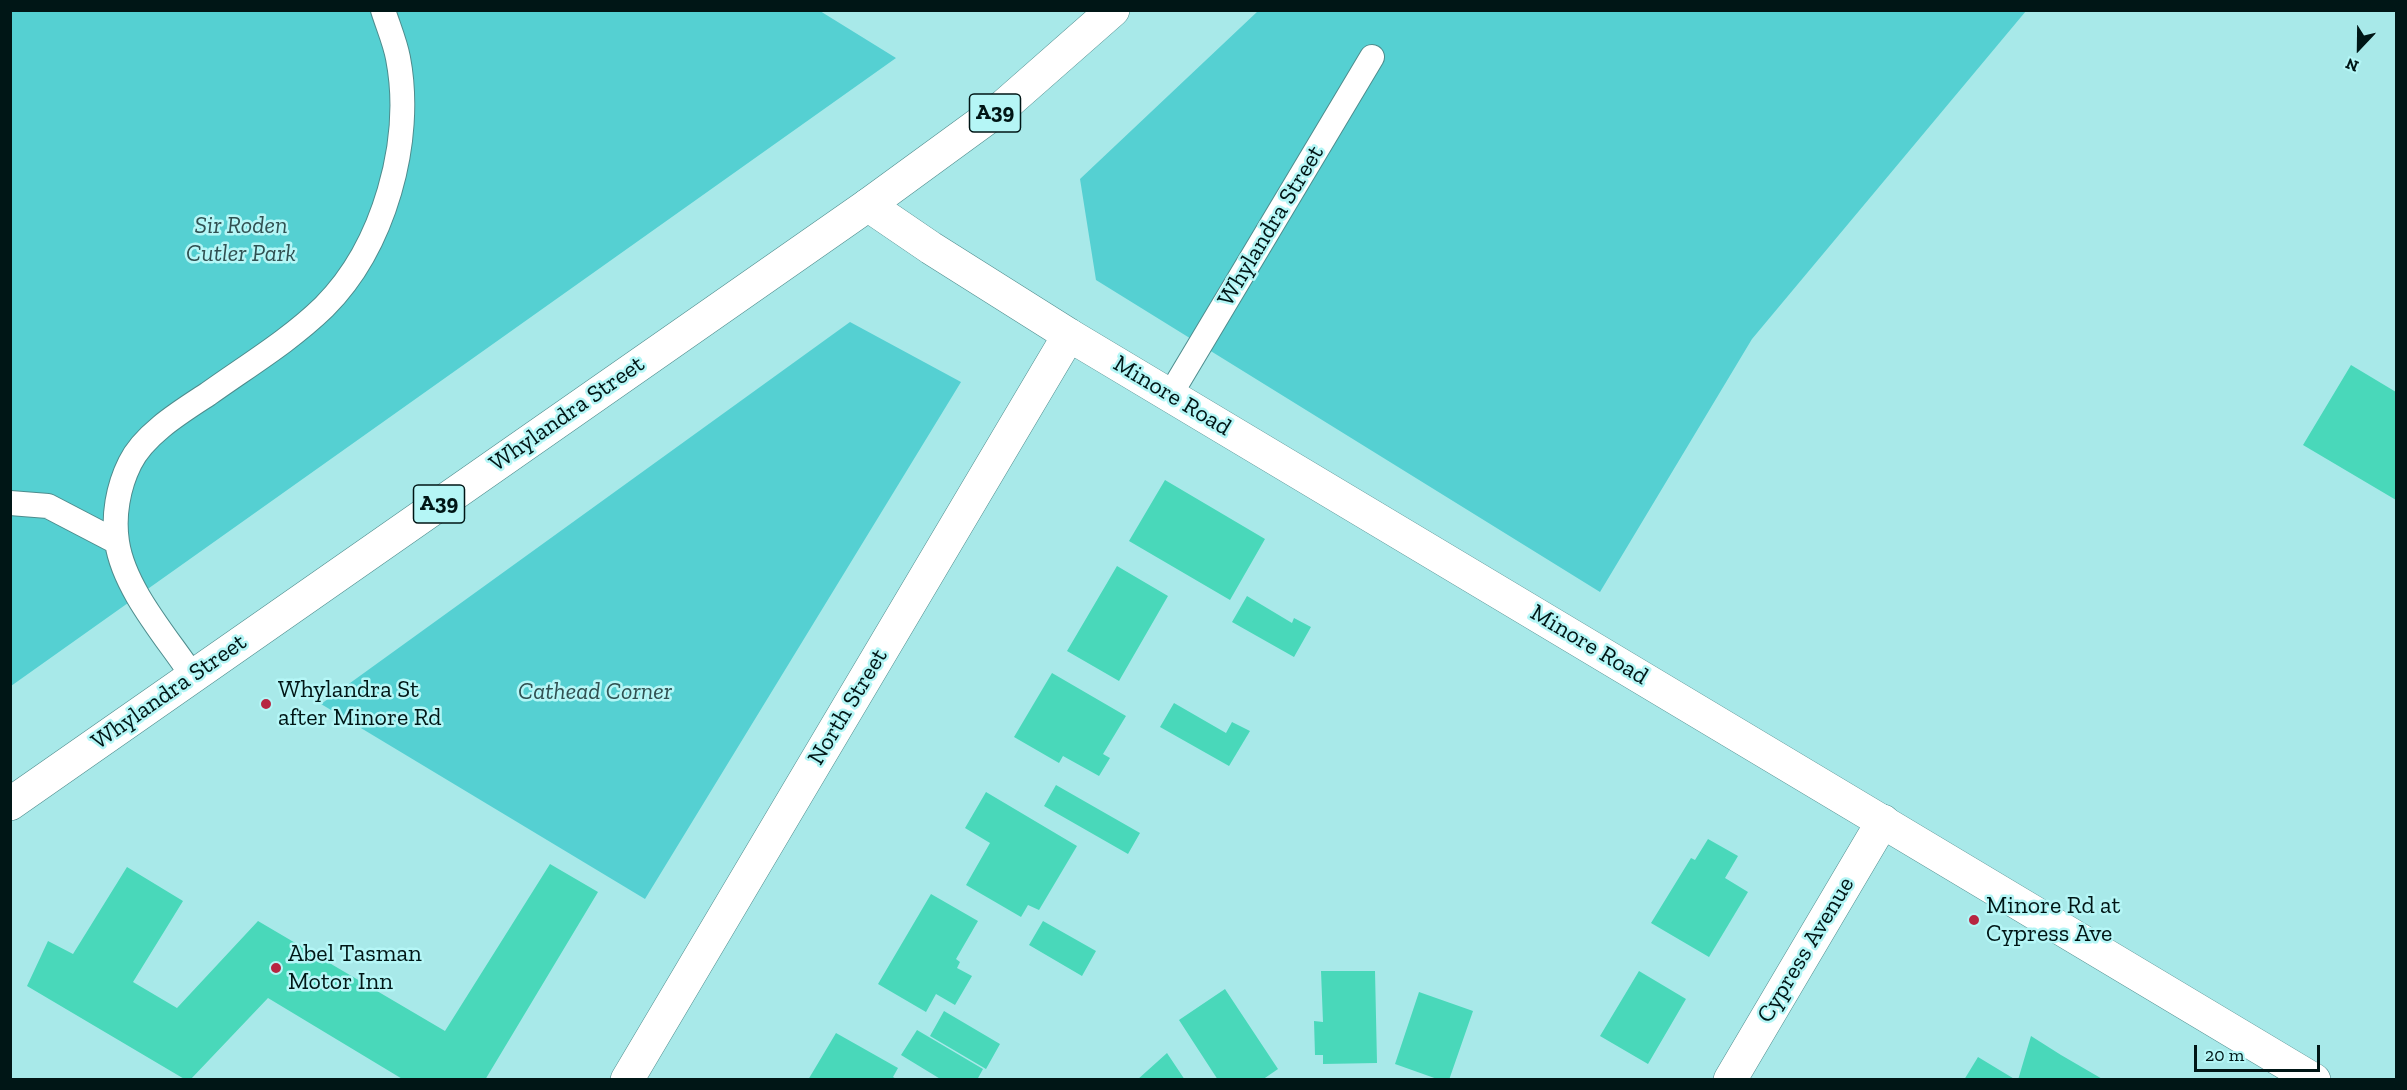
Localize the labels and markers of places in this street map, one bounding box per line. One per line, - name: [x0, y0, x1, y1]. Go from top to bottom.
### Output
- place label: Whylandra St after Minore Rd: [278, 676, 442, 732]
- marker: Whylandra St after Minore Rd: [259, 697, 273, 711]
- place label: Minore Rd at Cypress Ave: [1986, 892, 2120, 948]
- marker: Minore Rd at Cypress Ave: [1967, 913, 1981, 927]
- place label: Abel Tasman Motor Inn: [288, 940, 422, 996]
- marker: Abel Tasman Motor Inn: [269, 961, 283, 975]

